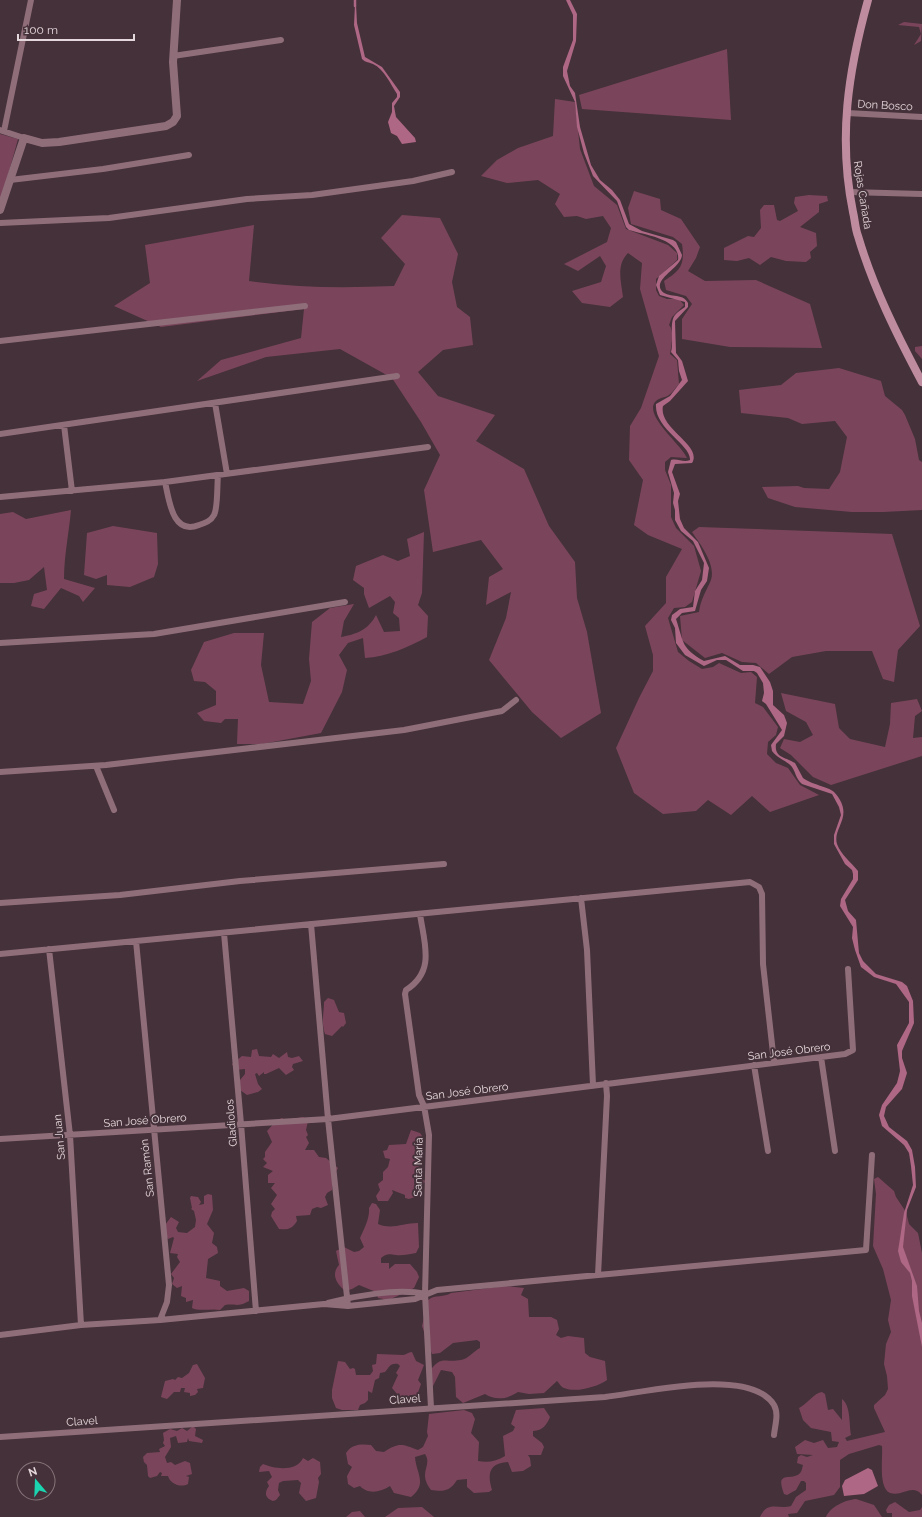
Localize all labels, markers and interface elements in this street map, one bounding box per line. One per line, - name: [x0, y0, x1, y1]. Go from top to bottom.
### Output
- scale bar: [18, 16, 134, 42]
- text: 100 m: [24, 23, 58, 37]
- street label: Don Bosco: [857, 98, 913, 113]
- street label: Rojas Cañada: [851, 160, 874, 230]
- street label: San José Obrero: [747, 1040, 832, 1063]
- street label: San José Obrero: [425, 1080, 510, 1103]
- street label: Gladiolos: [223, 1099, 240, 1147]
- street label: San José Obrero: [103, 1111, 188, 1130]
- street label: San Juan: [51, 1114, 68, 1160]
- street label: Santa María: [411, 1137, 426, 1197]
- street label: San Ramón: [138, 1138, 157, 1197]
- street label: Clavel: [389, 1392, 421, 1407]
- street label: Clavel: [66, 1414, 98, 1429]
- north arrow: [16, 1461, 56, 1501]
- text: N: [27, 1465, 39, 1480]

